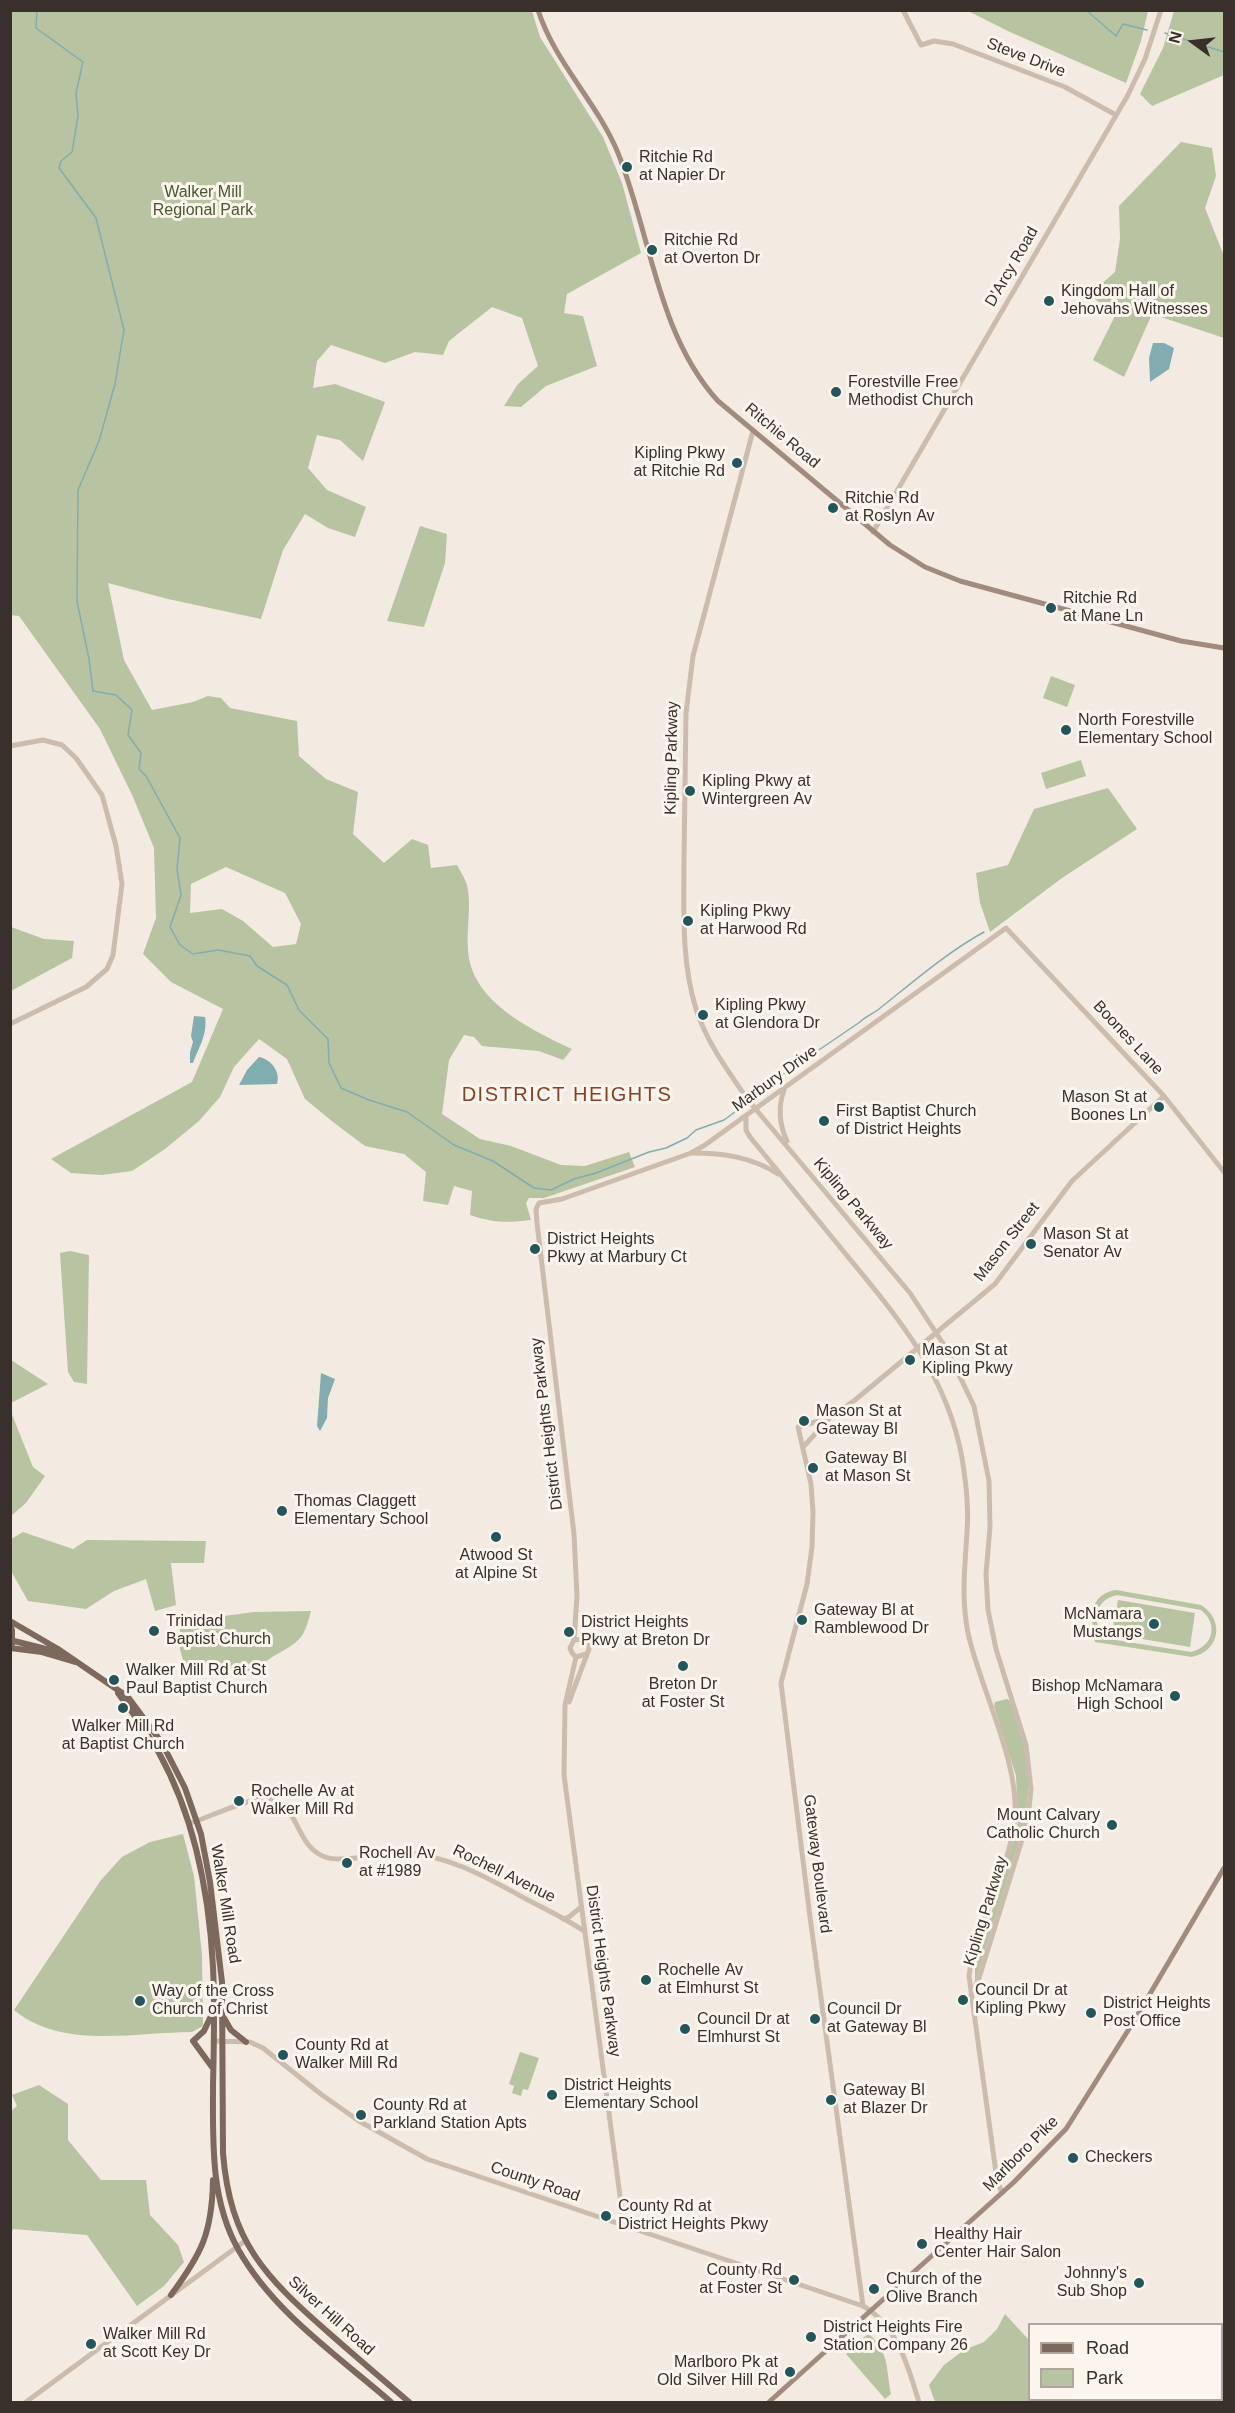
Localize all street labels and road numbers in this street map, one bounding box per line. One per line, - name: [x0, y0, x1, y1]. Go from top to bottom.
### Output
- street label: Steve Drive: [984, 34, 1068, 82]
- street label: D'Arcy Road: [981, 224, 1043, 310]
- street label: Ritchie Road: [741, 399, 823, 473]
- street label: Kipling Parkway: [661, 701, 683, 815]
- street label: Boones Lane: [1089, 997, 1167, 1079]
- street label: Marbury Drive: [729, 1042, 821, 1116]
- street label: Kipling Parkway: [809, 1154, 897, 1254]
- street label: Mason Street: [970, 1199, 1044, 1285]
- street label: District Heights Parkway: [527, 1337, 567, 1511]
- street label: Gateway Boulevard: [799, 1794, 835, 1934]
- street label: Rochell Avenue: [450, 1841, 558, 1907]
- street label: Walker Mill Road: [206, 1843, 244, 1965]
- street label: Kipling Parkway: [960, 1854, 1012, 1968]
- street label: District Heights Parkway: [581, 1884, 625, 2058]
- street label: Marlboro Pike: [979, 2112, 1063, 2196]
- street label: County Road: [488, 2158, 582, 2206]
- street label: Silver Hill Road: [284, 2272, 378, 2360]

